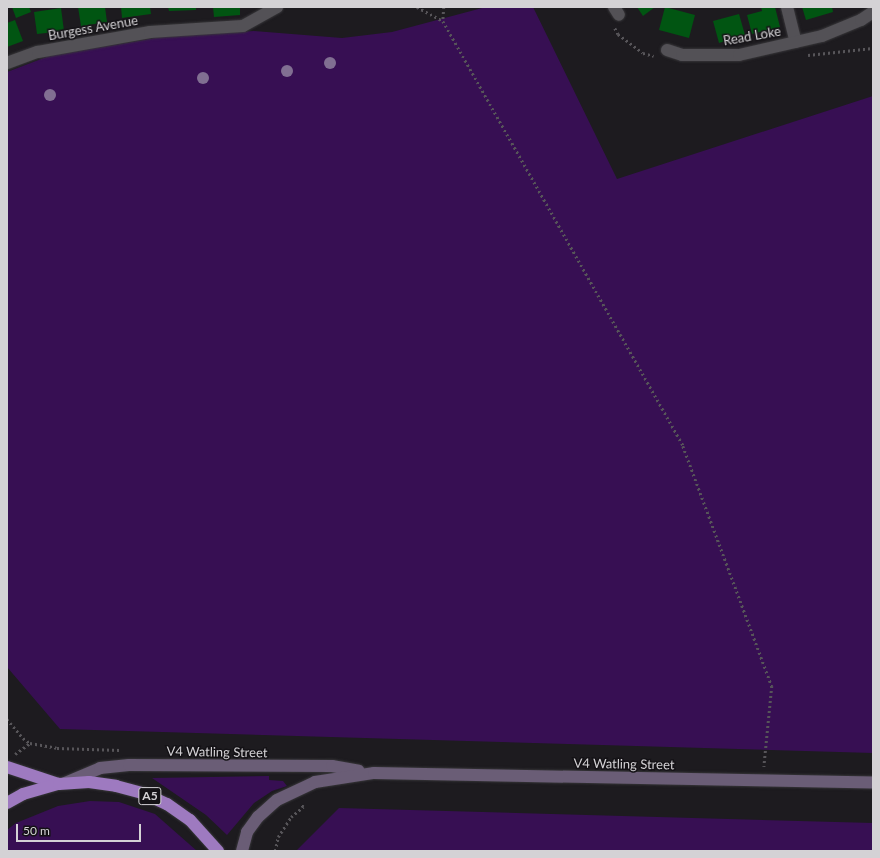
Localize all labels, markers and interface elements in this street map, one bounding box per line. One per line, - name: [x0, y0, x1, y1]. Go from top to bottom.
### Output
- street label: Burgess Avenue: [47, 12, 139, 44]
- street label: Read Loke: [722, 23, 782, 49]
- street label: V4 Watling Street: [166, 743, 268, 761]
- street label: V4 Watling Street: [573, 755, 675, 773]
- road number: A5: [138, 786, 162, 806]
- scale bar: [18, 816, 143, 842]
- text: 50 m: [23, 823, 50, 838]

